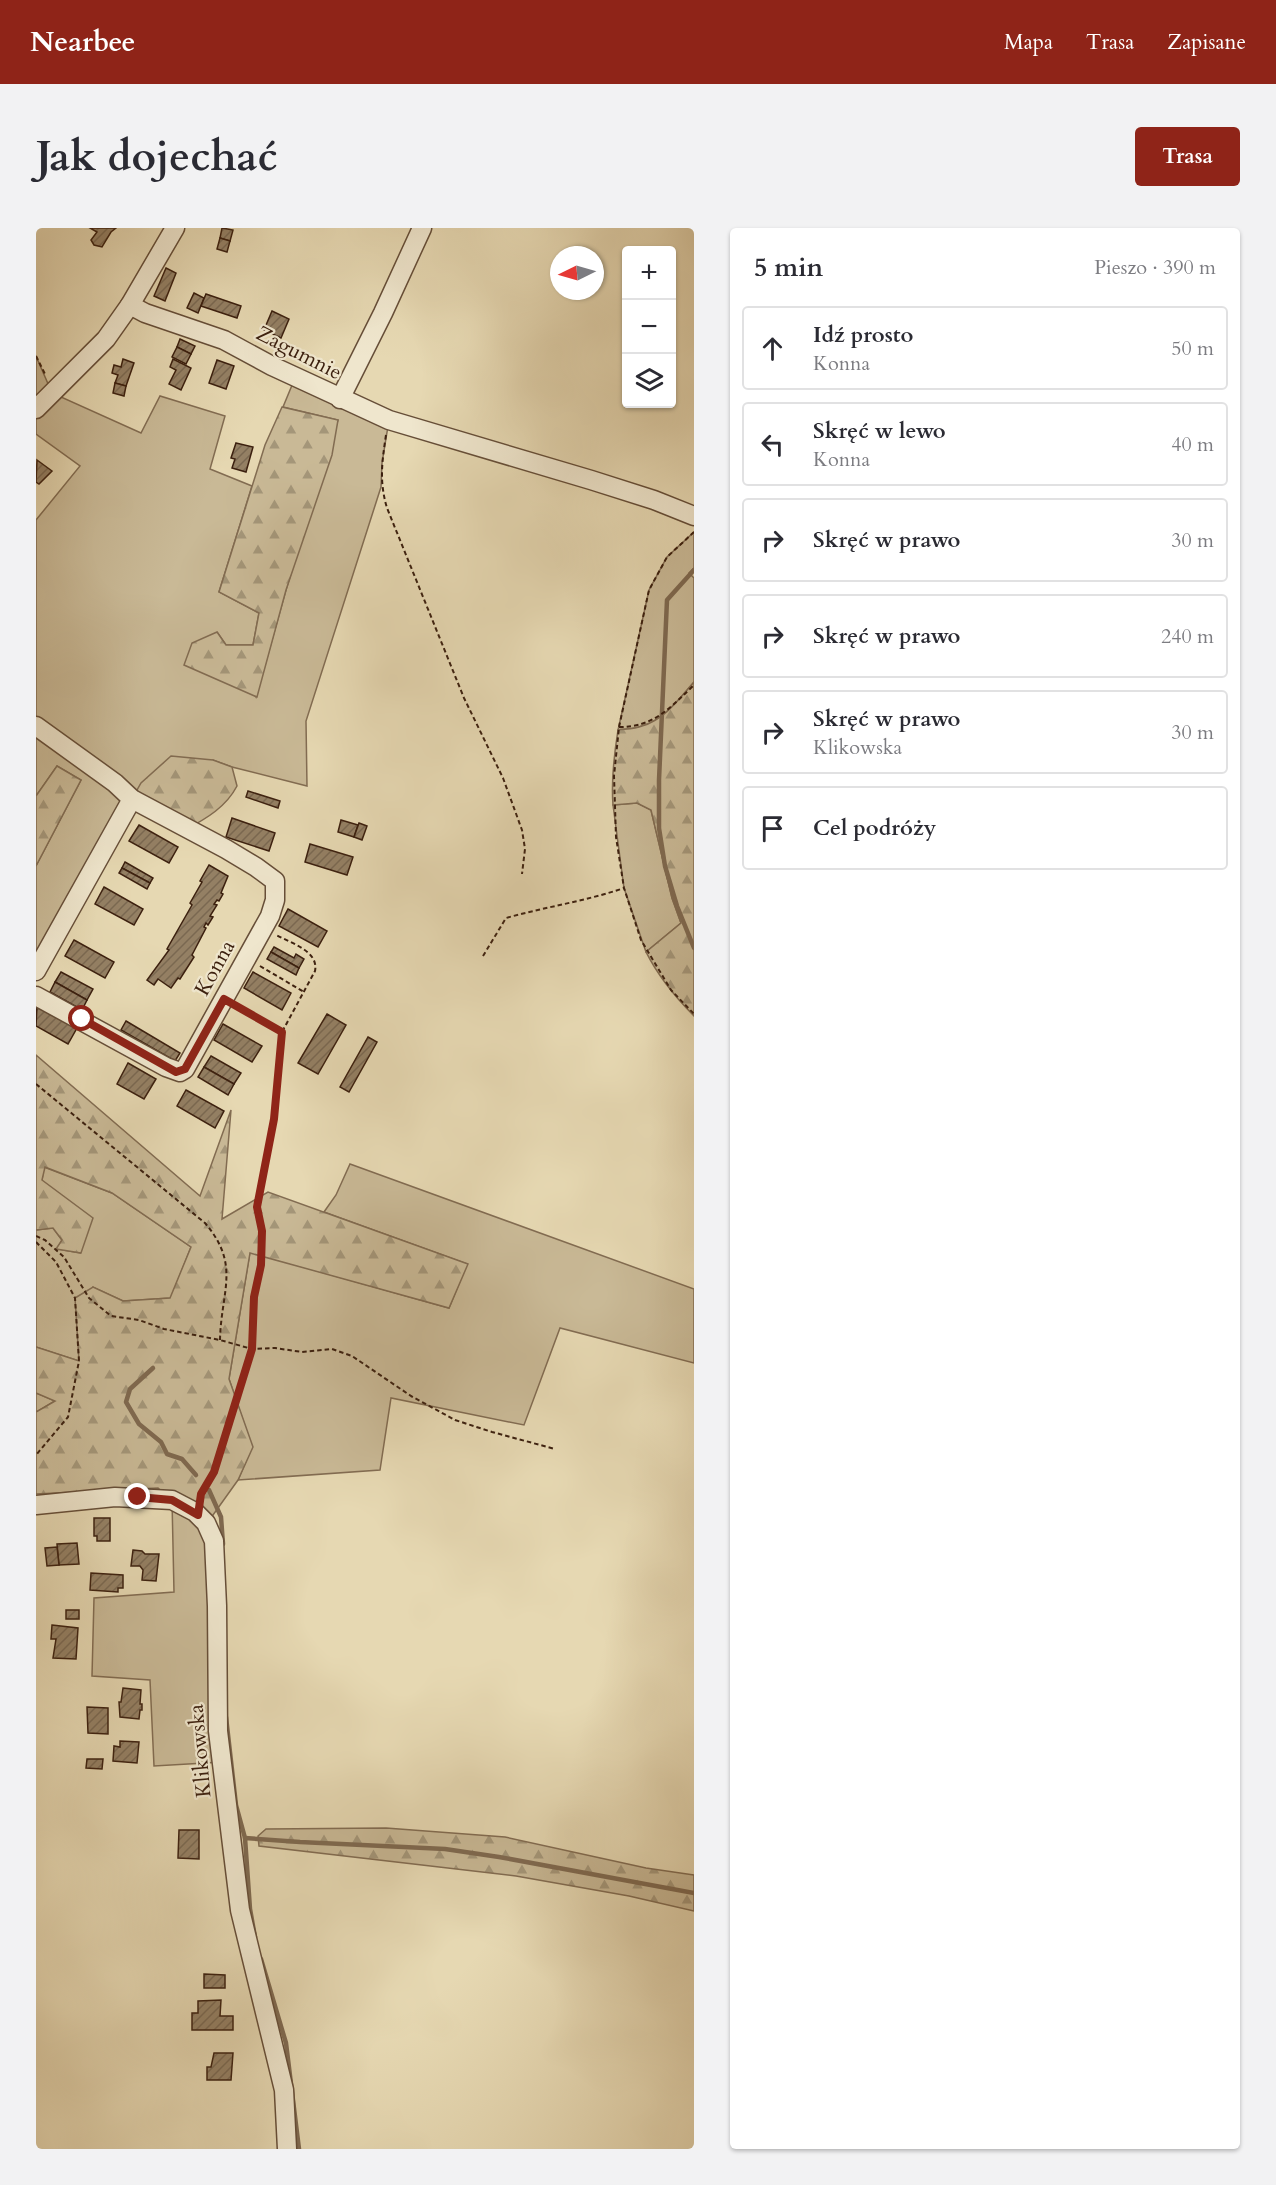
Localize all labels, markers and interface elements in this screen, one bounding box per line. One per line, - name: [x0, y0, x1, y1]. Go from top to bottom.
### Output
- text: Nearbee: [30, 23, 135, 61]
- text: Mapa: [1004, 28, 1053, 57]
- text: Trasa: [1086, 28, 1134, 57]
- text: Zapisane: [1167, 28, 1246, 57]
- button: Trasa: [1135, 127, 1240, 186]
- text: Jak dojechać: [36, 128, 278, 185]
- north arrow: [550, 246, 604, 300]
- map controls: [622, 246, 676, 408]
- button: +: [622, 246, 676, 300]
- text: 5 min: [754, 250, 823, 285]
- text: Pieszo · 390 m: [1094, 254, 1216, 281]
- button: −: [622, 300, 676, 354]
- street label: Zagumnie: [251, 319, 347, 387]
- text: Idź prosto: [813, 320, 913, 350]
- icon: ahead: [756, 332, 789, 365]
- text: 50 m: [1171, 335, 1214, 362]
- text: Konna: [813, 350, 870, 377]
- button: layers: [622, 354, 676, 408]
- text: Skręć w lewo: [813, 416, 946, 446]
- icon: left: [756, 428, 789, 461]
- text: 40 m: [1171, 431, 1214, 458]
- text: Konna: [813, 446, 870, 473]
- icon: right: [756, 524, 789, 557]
- text: Skręć w prawo: [813, 525, 960, 555]
- text: 30 m: [1171, 527, 1214, 554]
- icon: right: [756, 620, 789, 653]
- text: Skręć w prawo: [813, 621, 960, 651]
- text: 240 m: [1161, 623, 1214, 650]
- text: Skręć w prawo: [813, 704, 960, 734]
- icon: right: [756, 716, 789, 749]
- text: 30 m: [1171, 719, 1214, 746]
- text: Klikowska: [813, 734, 902, 761]
- icon: arrive: [756, 812, 789, 845]
- text: Cel podróży: [813, 813, 936, 843]
- street label: Konna: [188, 935, 242, 1001]
- route start: [68, 1005, 94, 1031]
- route end: [124, 1483, 150, 1509]
- street label: Klikowska: [181, 1703, 219, 1799]

